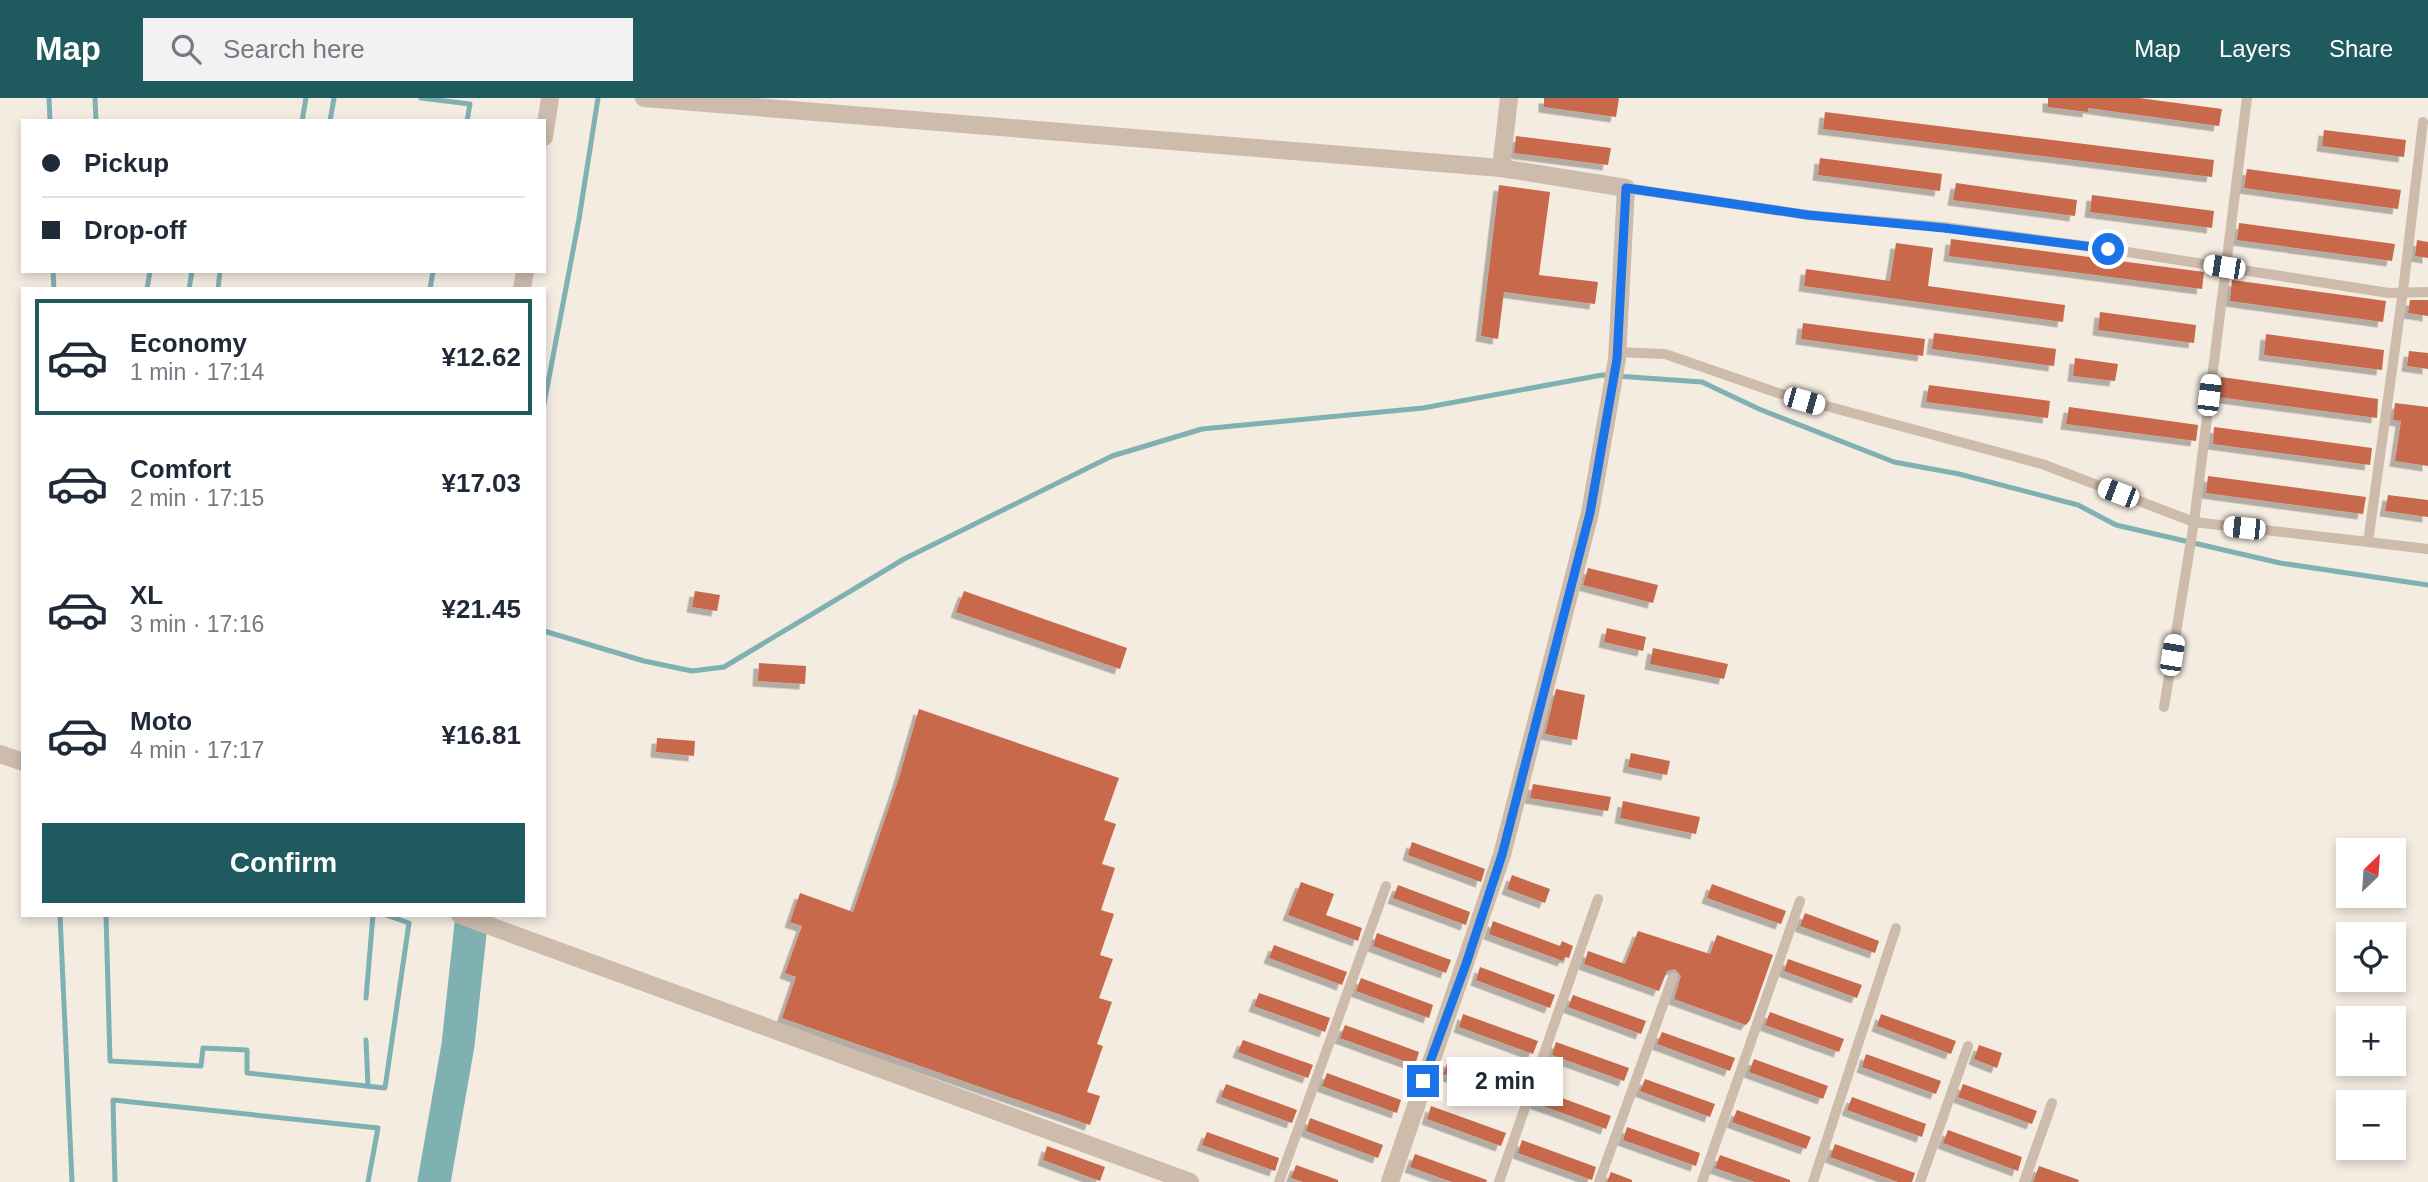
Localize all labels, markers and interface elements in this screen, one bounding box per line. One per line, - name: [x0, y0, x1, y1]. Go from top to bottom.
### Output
- search box: [143, 18, 633, 81]
- text: Map: [35, 30, 101, 67]
- icon: search: [167, 30, 205, 68]
- text: Search here: [223, 34, 365, 64]
- text: Map: [2134, 35, 2181, 62]
- text: Layers: [2219, 35, 2291, 62]
- text: Share: [2329, 35, 2393, 62]
- text: Pickup: [84, 148, 169, 178]
- text: Drop-off: [84, 215, 187, 245]
- route start: [2092, 233, 2124, 265]
- car: [2202, 253, 2247, 281]
- icon: car: [46, 326, 109, 389]
- text: Economy: [130, 328, 247, 358]
- text: ¥12.62: [441, 342, 521, 372]
- text: 1 min · 17:14: [130, 359, 264, 385]
- car: [2197, 373, 2222, 417]
- car: [1781, 385, 1828, 417]
- icon: car: [46, 452, 109, 515]
- text: Comfort: [130, 454, 231, 484]
- text: ¥17.03: [441, 468, 521, 498]
- car: [2095, 476, 2142, 510]
- text: 2 min · 17:15: [130, 485, 264, 511]
- car: [2223, 515, 2266, 541]
- icon: car: [46, 578, 109, 641]
- text: XL: [130, 580, 163, 610]
- text: ¥21.45: [441, 594, 521, 624]
- text: 3 min · 17:16: [130, 611, 264, 637]
- car: [2159, 633, 2186, 677]
- icon: car: [46, 704, 109, 767]
- text: Moto: [130, 706, 192, 736]
- text: ¥16.81: [441, 720, 521, 750]
- text: 4 min · 17:17: [130, 737, 264, 763]
- button: Confirm: [42, 823, 525, 903]
- north arrow: [2336, 838, 2406, 908]
- map controls: [2336, 838, 2406, 1160]
- button: locate: [2336, 922, 2406, 992]
- button: +: [2336, 1006, 2406, 1076]
- callout: 2 min: [1448, 1056, 1563, 1105]
- route end: [1407, 1065, 1439, 1097]
- text: 2 min: [1475, 1068, 1535, 1094]
- button: −: [2336, 1090, 2406, 1160]

